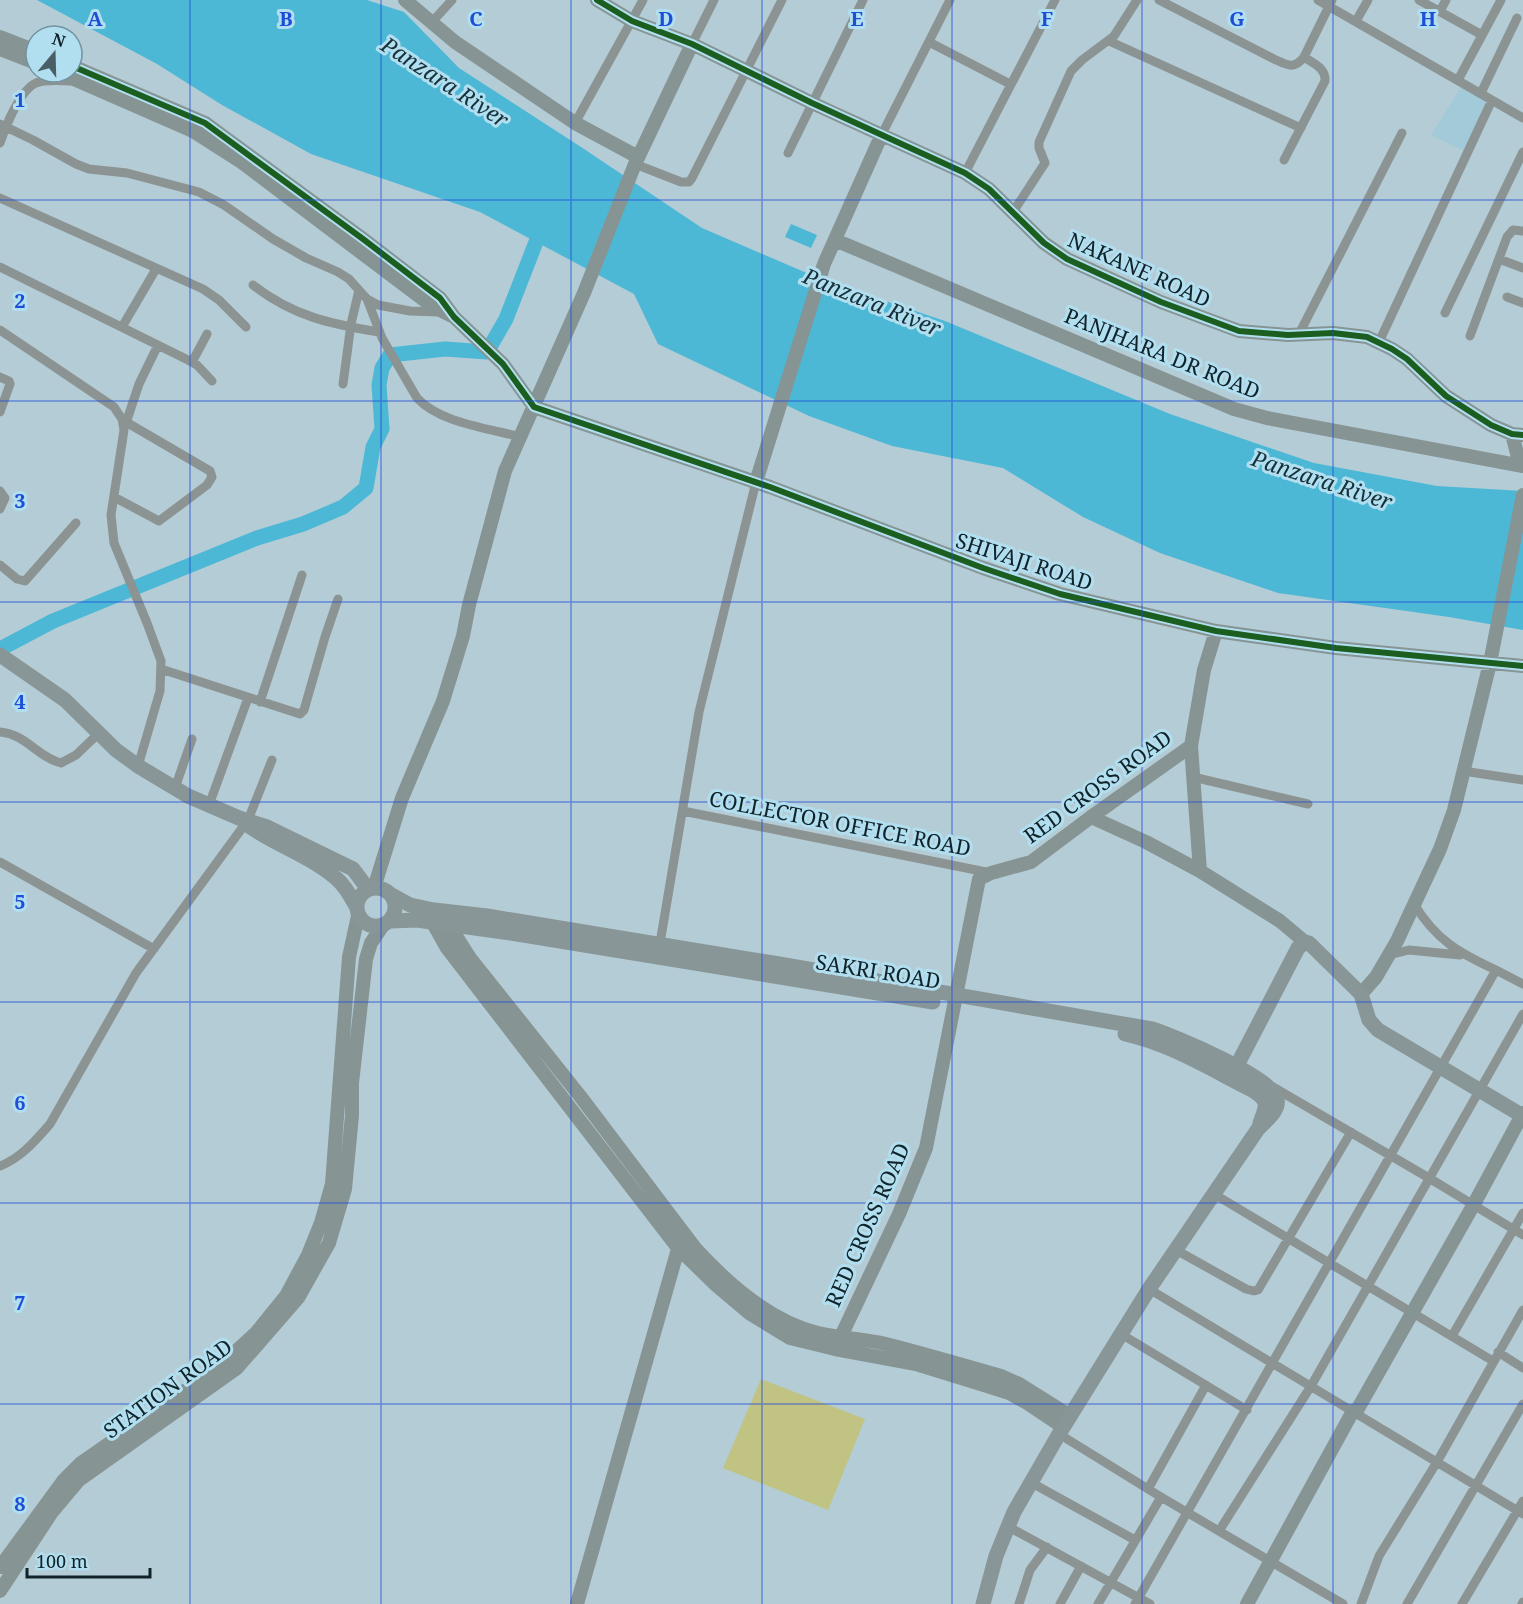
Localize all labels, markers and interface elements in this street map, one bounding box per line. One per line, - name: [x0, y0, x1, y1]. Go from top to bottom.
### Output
- text: A: [87, 5, 103, 32]
- text: B: [279, 5, 293, 32]
- text: C: [469, 5, 483, 32]
- text: D: [658, 5, 674, 32]
- text: E: [850, 5, 864, 32]
- text: F: [1041, 5, 1053, 32]
- text: G: [1229, 5, 1245, 32]
- text: H: [1420, 5, 1436, 32]
- north arrow: [24, 24, 84, 84]
- text: N: [49, 27, 69, 52]
- water label: Panzara River: [375, 28, 516, 134]
- text: 1: [14, 86, 26, 113]
- street label: NAKANE ROAD: [1064, 225, 1215, 313]
- water label: Panzara River: [798, 259, 946, 343]
- text: 2: [14, 287, 26, 314]
- street label: PANJHARA DR ROAD: [1060, 301, 1264, 405]
- water label: Panzara River: [1247, 442, 1397, 516]
- text: 3: [14, 487, 26, 514]
- street label: SHIVAJI ROAD: [952, 526, 1096, 596]
- text: 4: [14, 688, 26, 715]
- street label: RED CROSS ROAD: [1018, 723, 1177, 849]
- street label: COLLECTOR OFFICE ROAD: [707, 784, 973, 862]
- text: 5: [14, 888, 26, 915]
- street label: SAKRI ROAD: [814, 947, 943, 995]
- text: 6: [14, 1089, 26, 1116]
- street label: RED CROSS ROAD: [818, 1138, 916, 1311]
- text: 7: [14, 1289, 26, 1316]
- street label: STATION ROAD: [98, 1332, 237, 1444]
- text: 8: [14, 1490, 26, 1517]
- scale bar: [27, 1541, 150, 1579]
- text: 100 m: [36, 1549, 88, 1573]

